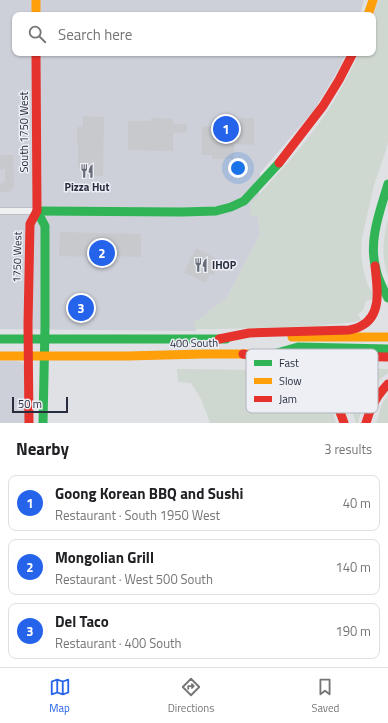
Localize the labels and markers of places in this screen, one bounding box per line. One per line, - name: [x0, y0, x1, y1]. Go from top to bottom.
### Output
- pin: 1: [213, 114, 239, 144]
- restaurant icon: Pizza Hut: [79, 163, 95, 179]
- place label: Pizza Hut: [65, 179, 109, 195]
- pin: 2: [89, 238, 115, 268]
- restaurant icon: IHOP: [193, 257, 209, 273]
- place label: IHOP: [212, 257, 237, 273]
- pin: 3: [68, 293, 94, 323]

